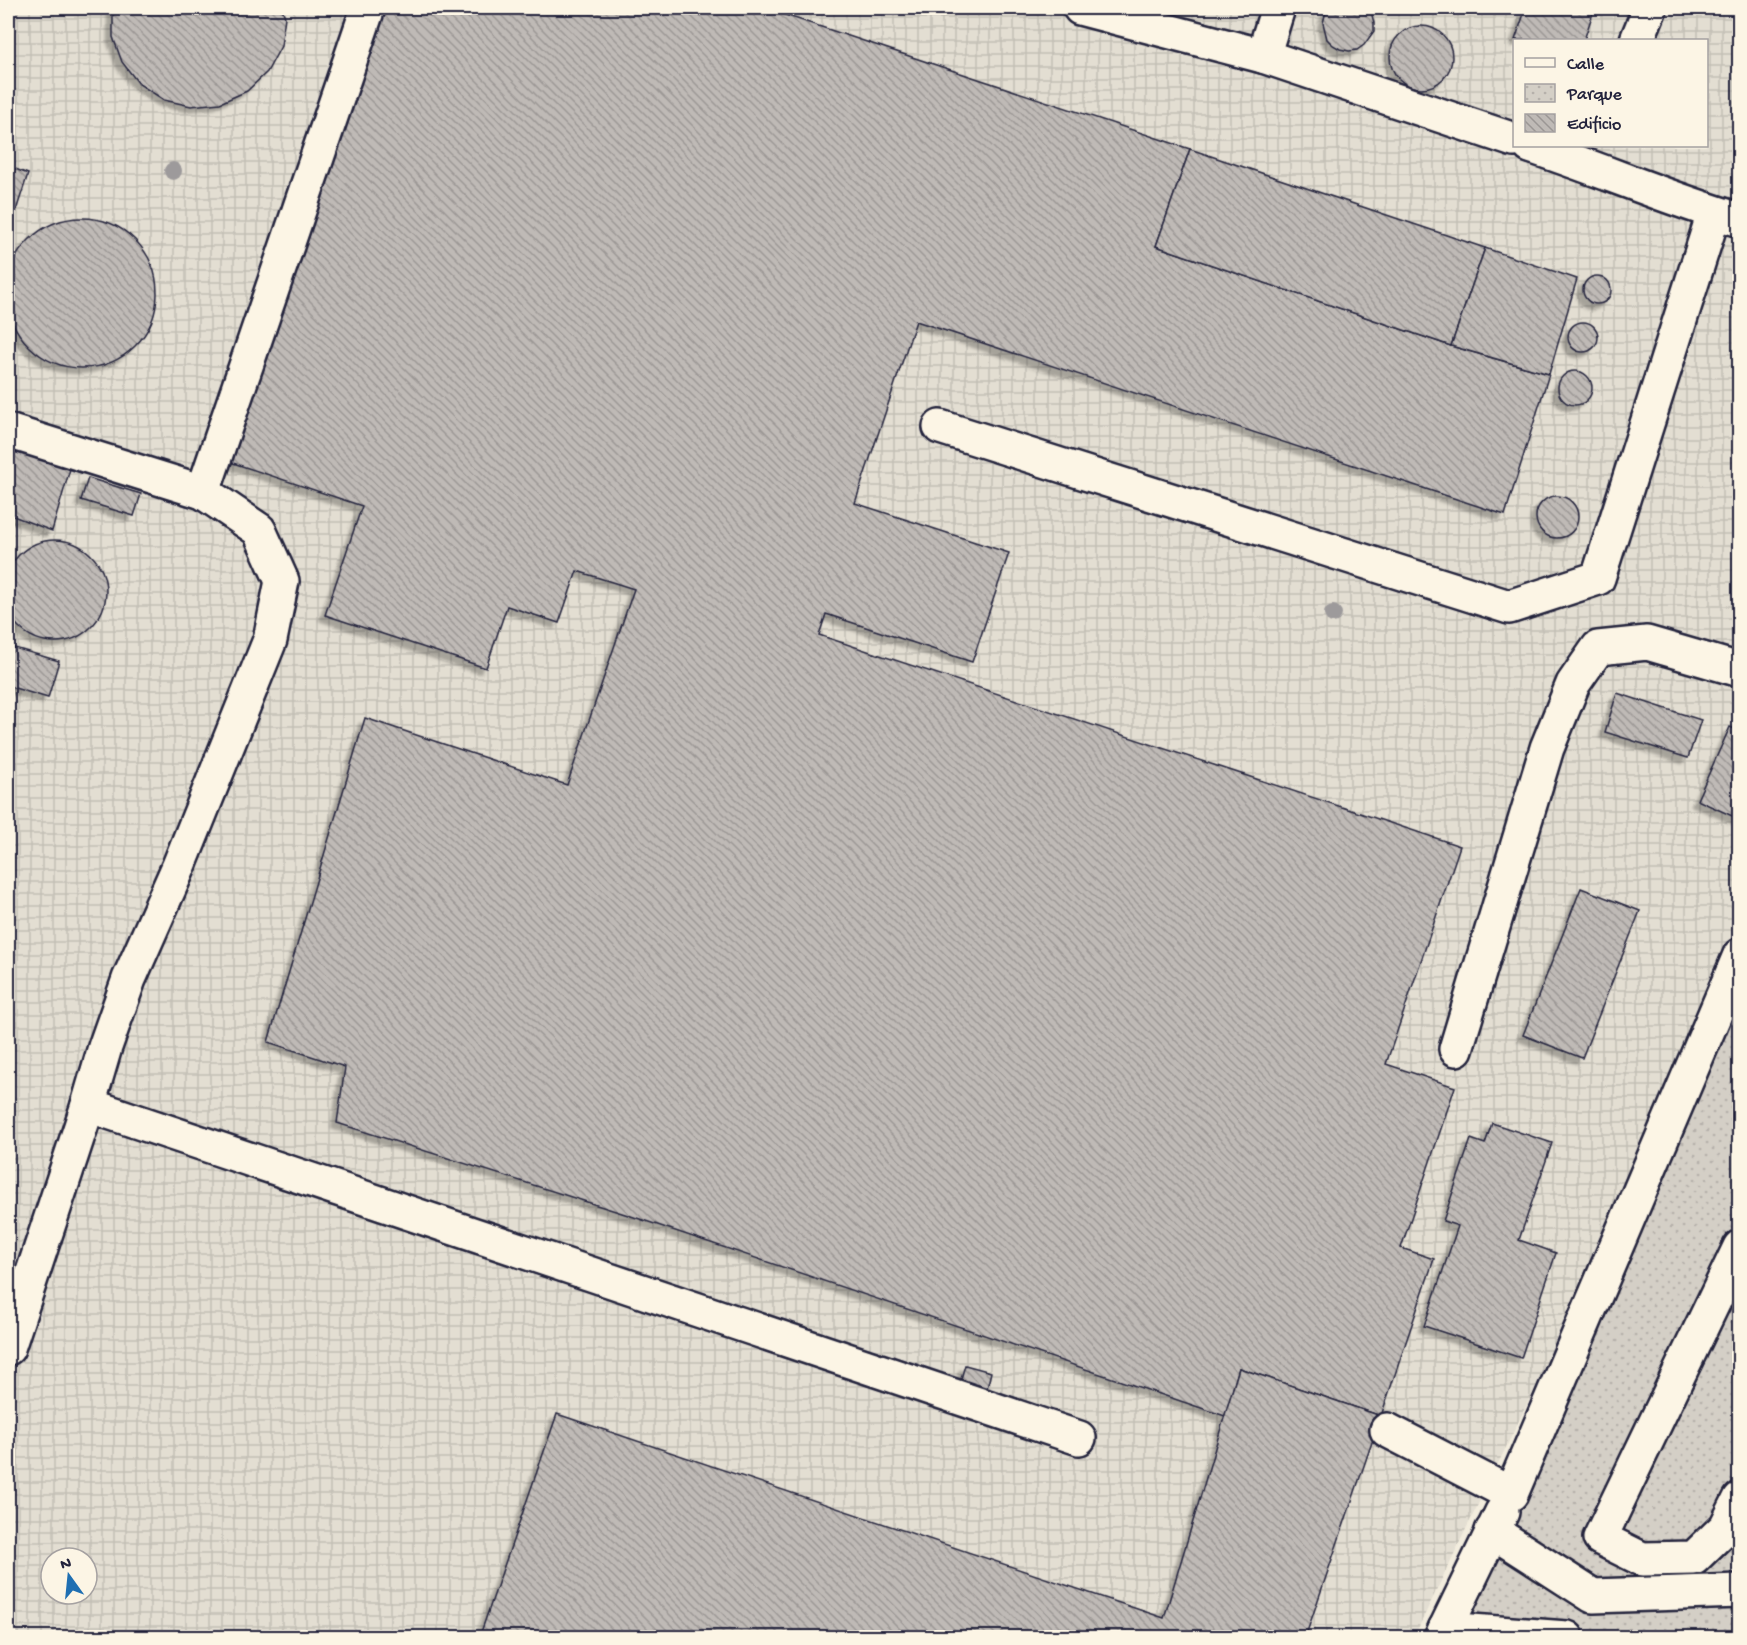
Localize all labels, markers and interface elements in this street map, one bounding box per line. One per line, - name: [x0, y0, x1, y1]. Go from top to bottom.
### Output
- legend: [1513, 39, 1708, 147]
- text: Calle: [1567, 55, 1605, 76]
- text: Parque: [1566, 85, 1623, 106]
- text: Edificio: [1567, 115, 1621, 136]
- north arrow: [39, 1546, 99, 1606]
- text: N: [59, 1554, 74, 1575]

